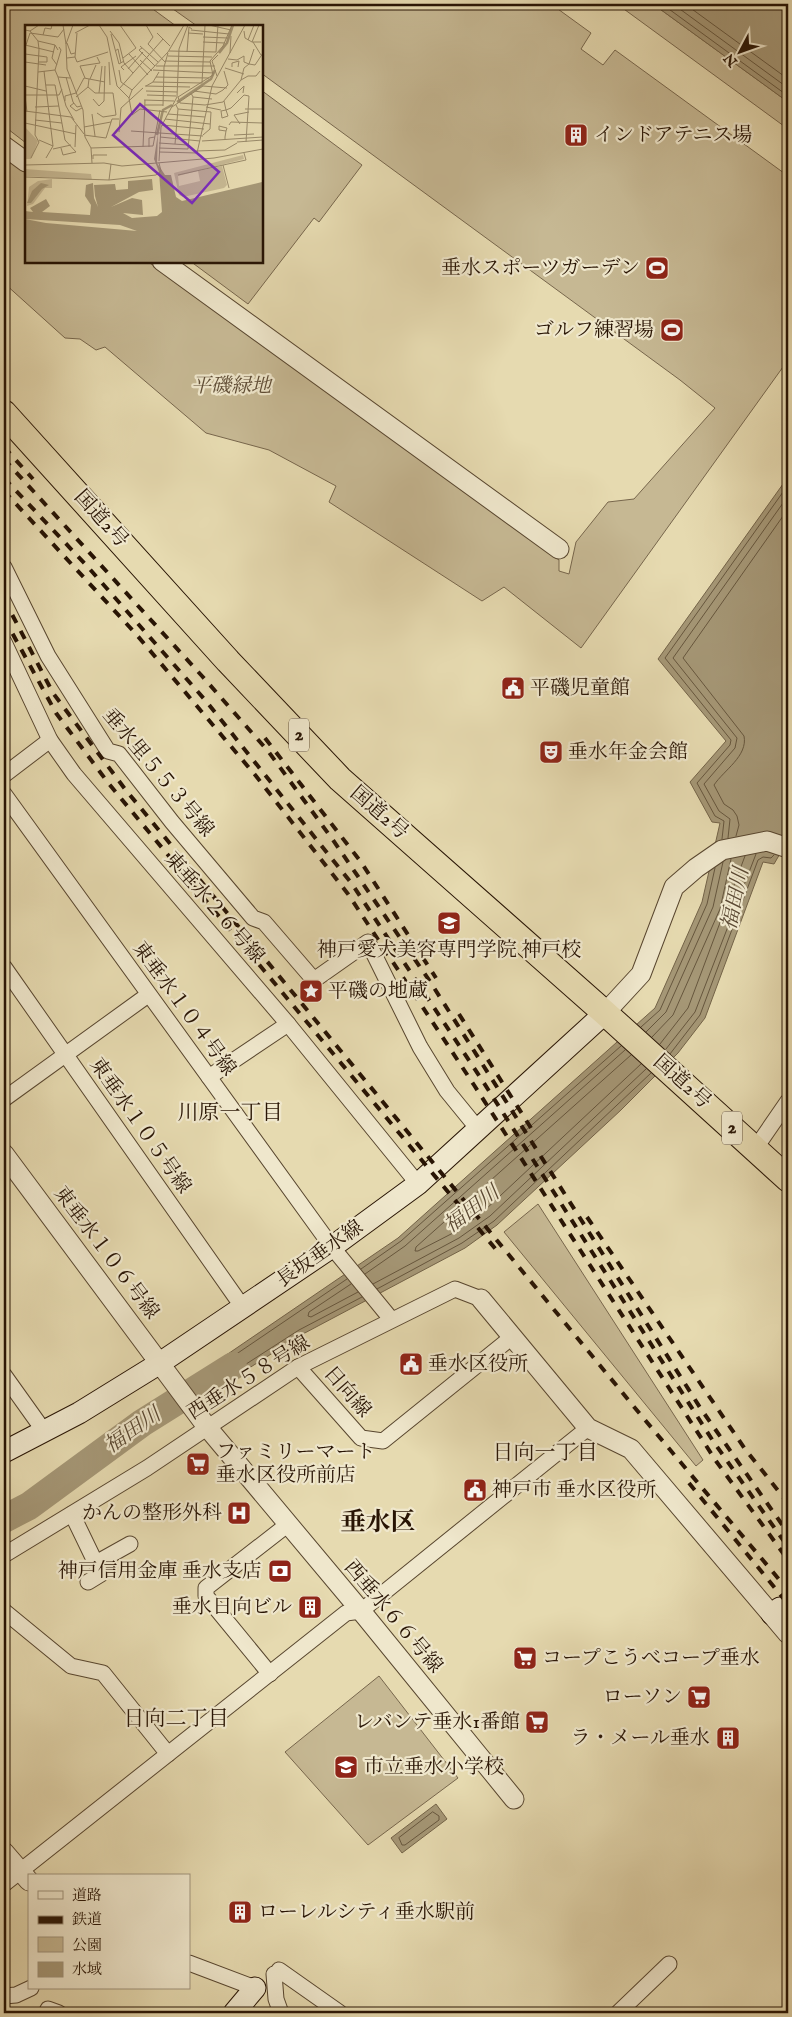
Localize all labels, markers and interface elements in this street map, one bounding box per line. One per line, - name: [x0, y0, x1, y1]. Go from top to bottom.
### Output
- inset map: [25, 25, 262, 262]
- north arrow: [714, 28, 764, 78]
- text: N: [720, 49, 742, 71]
- building icon: インドアテニス場: [563, 122, 589, 148]
- place label: インドアテニス場: [594, 123, 753, 148]
- sports icon: 垂水スポーツガーデン: [644, 255, 670, 281]
- place label: 垂水スポーツガーデン: [441, 256, 640, 281]
- sports icon: ゴルフ練習場: [659, 317, 685, 343]
- place label: ゴルフ練習場: [534, 318, 654, 343]
- park label: 平磯緑地: [191, 374, 273, 399]
- street label: 国道2号: [68, 485, 134, 553]
- public building icon: 平磯児童館: [500, 675, 526, 701]
- place label: 平磯児童館: [530, 676, 630, 701]
- street label: 垂水里５５３号線: [97, 704, 219, 842]
- road number: 2: [289, 718, 309, 752]
- theatre icon: 垂水年金会館: [538, 739, 564, 765]
- place label: 垂水年金会館: [568, 740, 688, 765]
- street label: 国道2号: [345, 781, 413, 845]
- street label: 東垂水２６号線: [159, 847, 269, 969]
- water label: 福田川: [716, 863, 756, 933]
- school or university icon: 神戸愛犬美容専門学院 神戸校: [436, 910, 462, 936]
- street label: 東垂水１０４号線: [127, 937, 241, 1081]
- place label: 神戸愛犬美容専門学院 神戸校: [317, 938, 581, 963]
- place icon: 平磯の地蔵: [298, 978, 324, 1004]
- place label: 平磯の地蔵: [328, 979, 428, 1004]
- street label: 国道2号: [648, 1049, 716, 1115]
- street label: 東垂水１０５号線: [84, 1053, 196, 1199]
- district label: 川原一丁目: [178, 1100, 283, 1127]
- road number: 2: [722, 1112, 742, 1144]
- water label: 福田川: [439, 1179, 507, 1240]
- street label: 東垂水１０６号線: [48, 1182, 164, 1324]
- street label: 長坂垂水線: [272, 1215, 368, 1293]
- street label: 西垂水５８号線: [183, 1330, 315, 1426]
- public building icon: 垂水区役所: [398, 1351, 424, 1377]
- place label: 垂水区役所: [428, 1352, 528, 1377]
- street label: 日向線: [318, 1361, 376, 1423]
- water label: 福田川: [99, 1401, 168, 1460]
- place label: ファミリーマート 垂水区役所前店: [216, 1440, 376, 1488]
- district label: 日向一丁目: [493, 1440, 598, 1467]
- supermarket icon: ファミリーマート 垂水区役所前店: [185, 1451, 211, 1477]
- public building icon: 神戸市 垂水区役所: [462, 1477, 488, 1503]
- place label: 神戸市 垂水区役所: [492, 1478, 656, 1503]
- hospital icon: かんの整形外科: [226, 1500, 252, 1526]
- place label: かんの整形外科: [82, 1501, 222, 1526]
- district label: 垂水区: [340, 1507, 416, 1539]
- street label: 西垂水６６号線: [338, 1555, 448, 1679]
- bank icon: 神戸信用金庫 垂水支店: [267, 1558, 293, 1584]
- place label: 神戸信用金庫 垂水支店: [58, 1559, 262, 1584]
- building icon: 垂水日向ビル: [297, 1594, 323, 1620]
- place label: 垂水日向ビル: [172, 1595, 292, 1620]
- supermarket icon: コープこうべコープ垂水: [512, 1645, 538, 1671]
- place label: コープこうべコープ垂水: [542, 1646, 760, 1671]
- supermarket icon: ローソン: [686, 1684, 712, 1710]
- place label: ローソン: [603, 1685, 682, 1710]
- district label: 日向二丁目: [124, 1706, 229, 1733]
- supermarket icon: レバンテ垂水1番館: [524, 1709, 550, 1735]
- place label: レバンテ垂水1番館: [354, 1710, 520, 1735]
- building icon: ラ・メール垂水: [715, 1725, 741, 1751]
- place label: ラ・メール垂水: [570, 1726, 710, 1751]
- school or university icon: 市立垂水小学校: [333, 1754, 359, 1780]
- place label: 市立垂水小学校: [364, 1755, 504, 1780]
- legend: [28, 1874, 190, 1990]
- text: 道路: [72, 1886, 102, 1905]
- building icon: ローレルシティ垂水駅前: [227, 1899, 253, 1925]
- place label: ローレルシティ垂水駅前: [258, 1900, 475, 1925]
- text: 鉄道: [72, 1910, 102, 1929]
- text: 公園: [72, 1936, 102, 1955]
- text: 水域: [72, 1960, 102, 1979]

